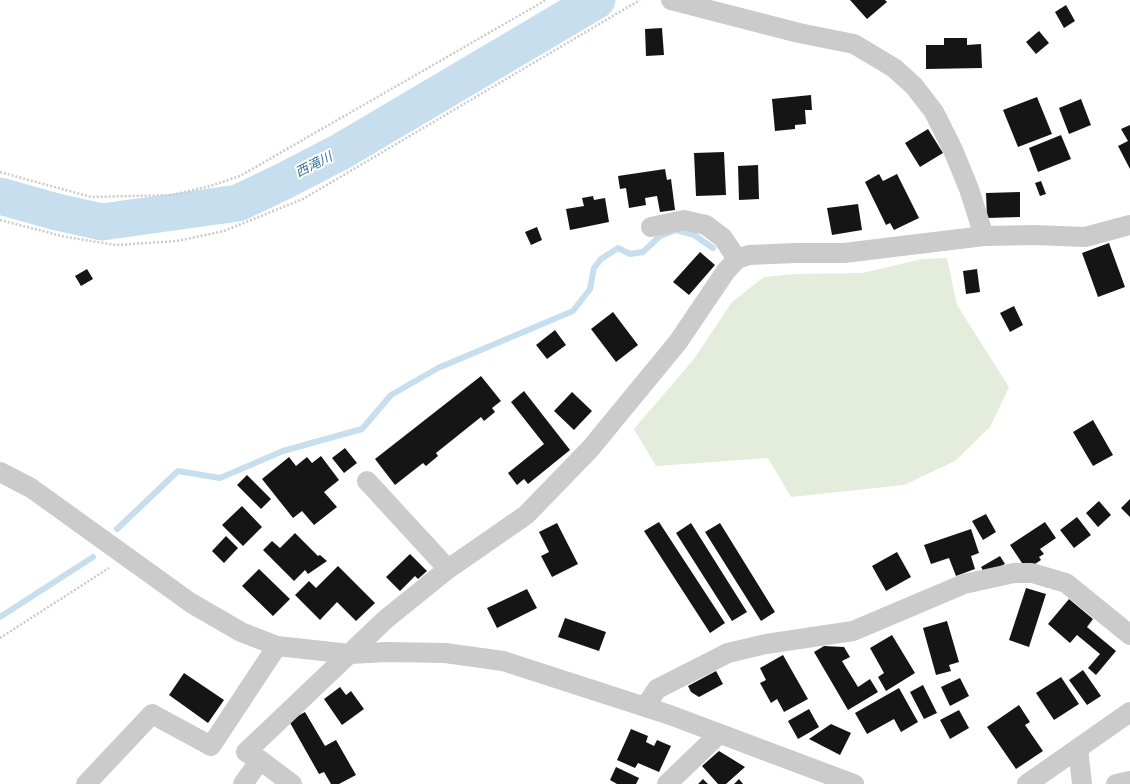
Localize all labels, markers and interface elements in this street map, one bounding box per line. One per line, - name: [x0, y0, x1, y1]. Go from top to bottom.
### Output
- water label: 西滝川: [293, 149, 335, 181]

